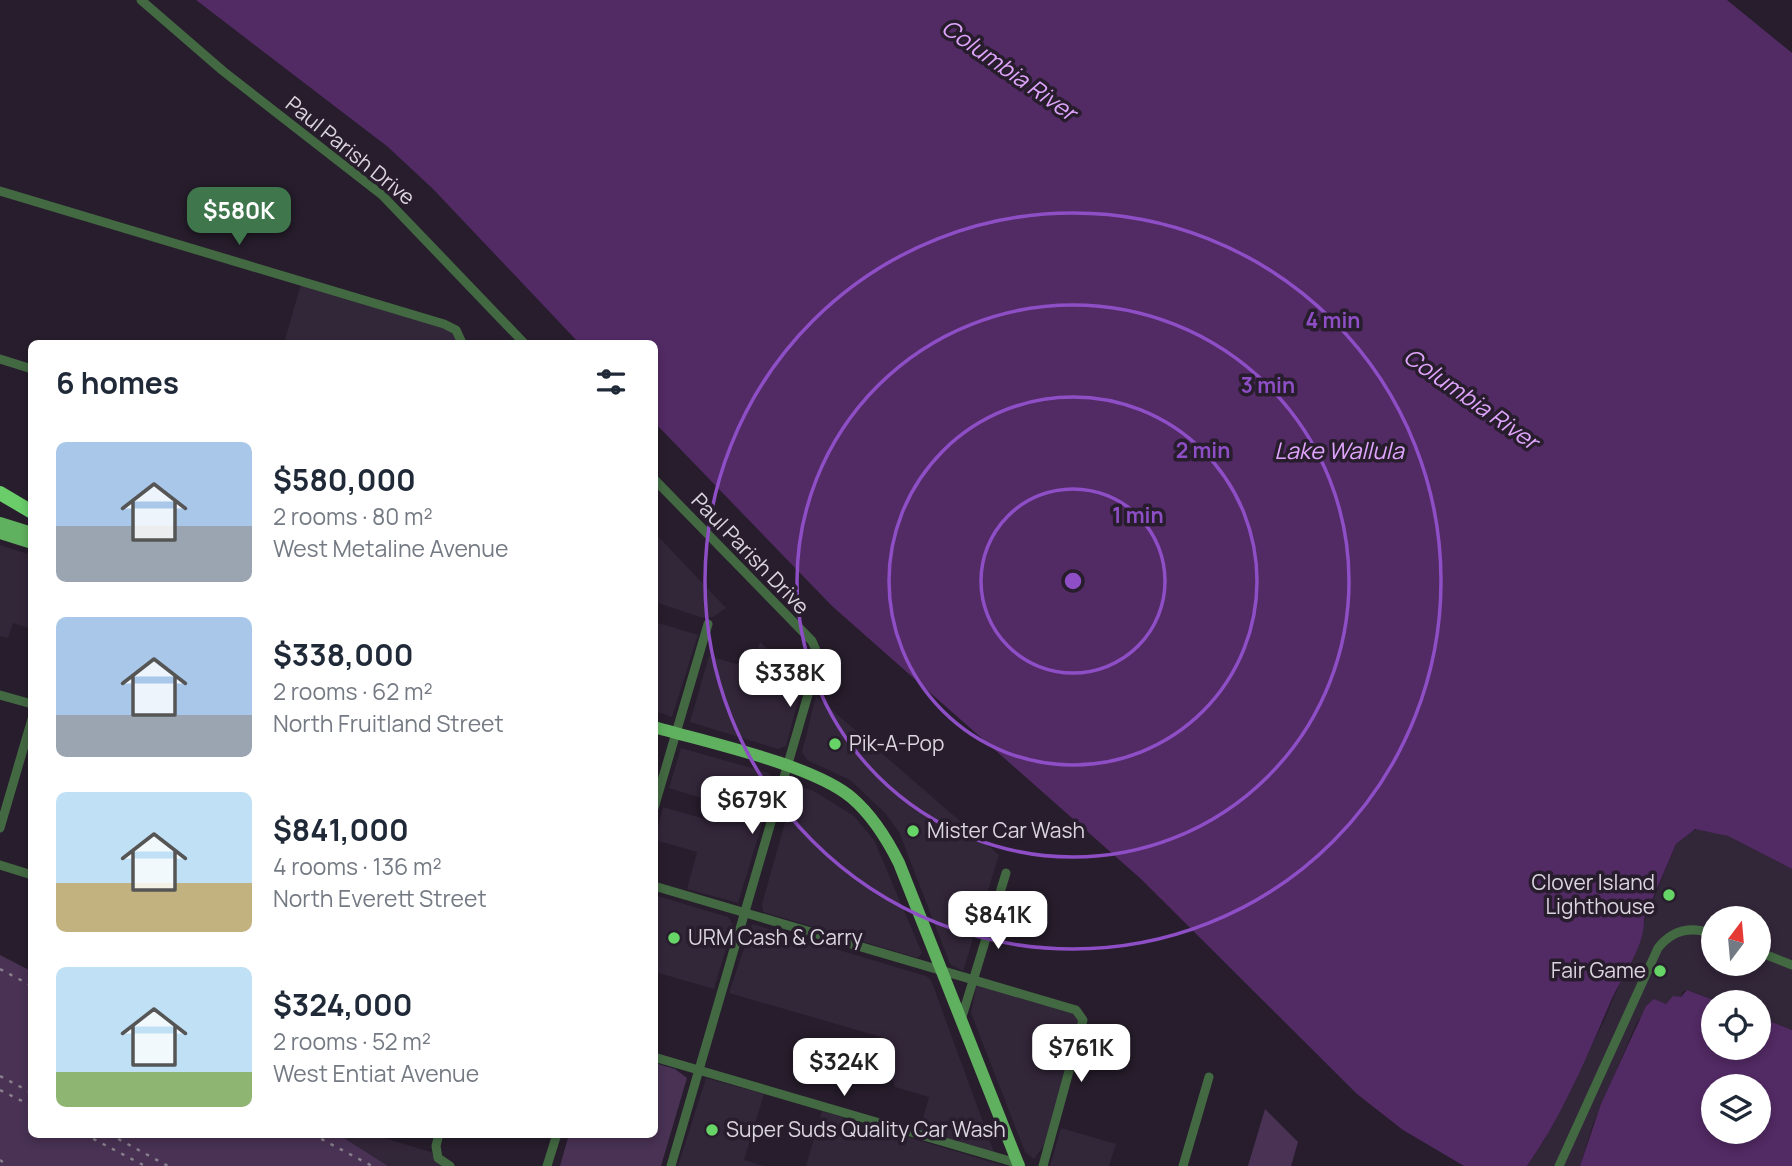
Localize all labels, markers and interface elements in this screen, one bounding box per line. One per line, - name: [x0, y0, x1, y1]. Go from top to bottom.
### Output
- water label: Columbia River: [936, 11, 1086, 129]
- street label: Paul Parish Drive: [280, 89, 421, 211]
- pin: $580K: [190, 188, 288, 247]
- text: $580K: [203, 194, 275, 226]
- text: 4 min: [1306, 306, 1360, 334]
- water label: Columbia River: [1398, 340, 1548, 458]
- text: 6 homes: [56, 362, 179, 403]
- icon: filters: [592, 363, 630, 401]
- text: 3 min: [1241, 371, 1295, 399]
- water label: Lake Wallula: [1274, 434, 1405, 466]
- text: 2 min: [1176, 436, 1230, 464]
- text: $580,000: [273, 459, 416, 500]
- icon: home: [112, 470, 196, 554]
- street label: Paul Parish Drive: [686, 487, 816, 620]
- text: 2 rooms · 80 m²: [273, 500, 433, 532]
- text: 1 min: [1112, 501, 1164, 529]
- text: West Metaline Avenue: [273, 532, 508, 564]
- centre of rings: [1061, 569, 1085, 593]
- text: $338,000: [273, 634, 413, 675]
- icon: home: [112, 645, 196, 729]
- pin: $338K: [741, 650, 839, 709]
- text: $338K: [755, 656, 825, 688]
- text: 2 rooms · 62 m²: [273, 675, 433, 707]
- text: North Fruitland Street: [273, 707, 504, 739]
- place label: Pik-A-Pop: [849, 729, 944, 757]
- marker: Pik-A-Pop: [827, 736, 843, 752]
- pin: $679K: [703, 776, 801, 836]
- text: $679K: [717, 783, 787, 815]
- text: $841,000: [273, 809, 409, 850]
- place label: Mister Car Wash: [927, 816, 1085, 844]
- icon: home: [112, 820, 196, 904]
- marker: Mister Car Wash: [905, 823, 921, 839]
- text: 4 rooms · 136 m²: [273, 850, 442, 882]
- place label: Clover Island Lighthouse: [1531, 868, 1655, 920]
- text: North Everett Street: [273, 882, 487, 914]
- marker: Clover Island Lighthouse: [1661, 887, 1677, 903]
- pin: $841K: [949, 892, 1047, 951]
- text: $841K: [964, 898, 1032, 930]
- north arrow: [1701, 906, 1771, 976]
- map controls: [1701, 906, 1771, 1144]
- place label: URM Cash & Carry: [688, 923, 863, 951]
- marker: URM Cash & Carry: [666, 930, 682, 946]
- place label: Fair Game: [1551, 956, 1646, 984]
- marker: Fair Game: [1652, 963, 1668, 979]
- text: $324,000: [273, 984, 413, 1025]
- button: locate: [1701, 990, 1771, 1060]
- icon: home: [112, 995, 196, 1079]
- pin: $761K: [1032, 1024, 1130, 1084]
- text: 2 rooms · 52 m²: [273, 1025, 431, 1057]
- text: $761K: [1048, 1031, 1114, 1063]
- pin: $324K: [795, 1038, 893, 1098]
- text: $324K: [809, 1045, 879, 1077]
- text: West Entiat Avenue: [273, 1057, 479, 1089]
- button: layers: [1701, 1074, 1771, 1144]
- place label: Super Suds Quality Car Wash: [726, 1115, 1006, 1143]
- marker: Super Suds Quality Car Wash: [704, 1122, 720, 1138]

